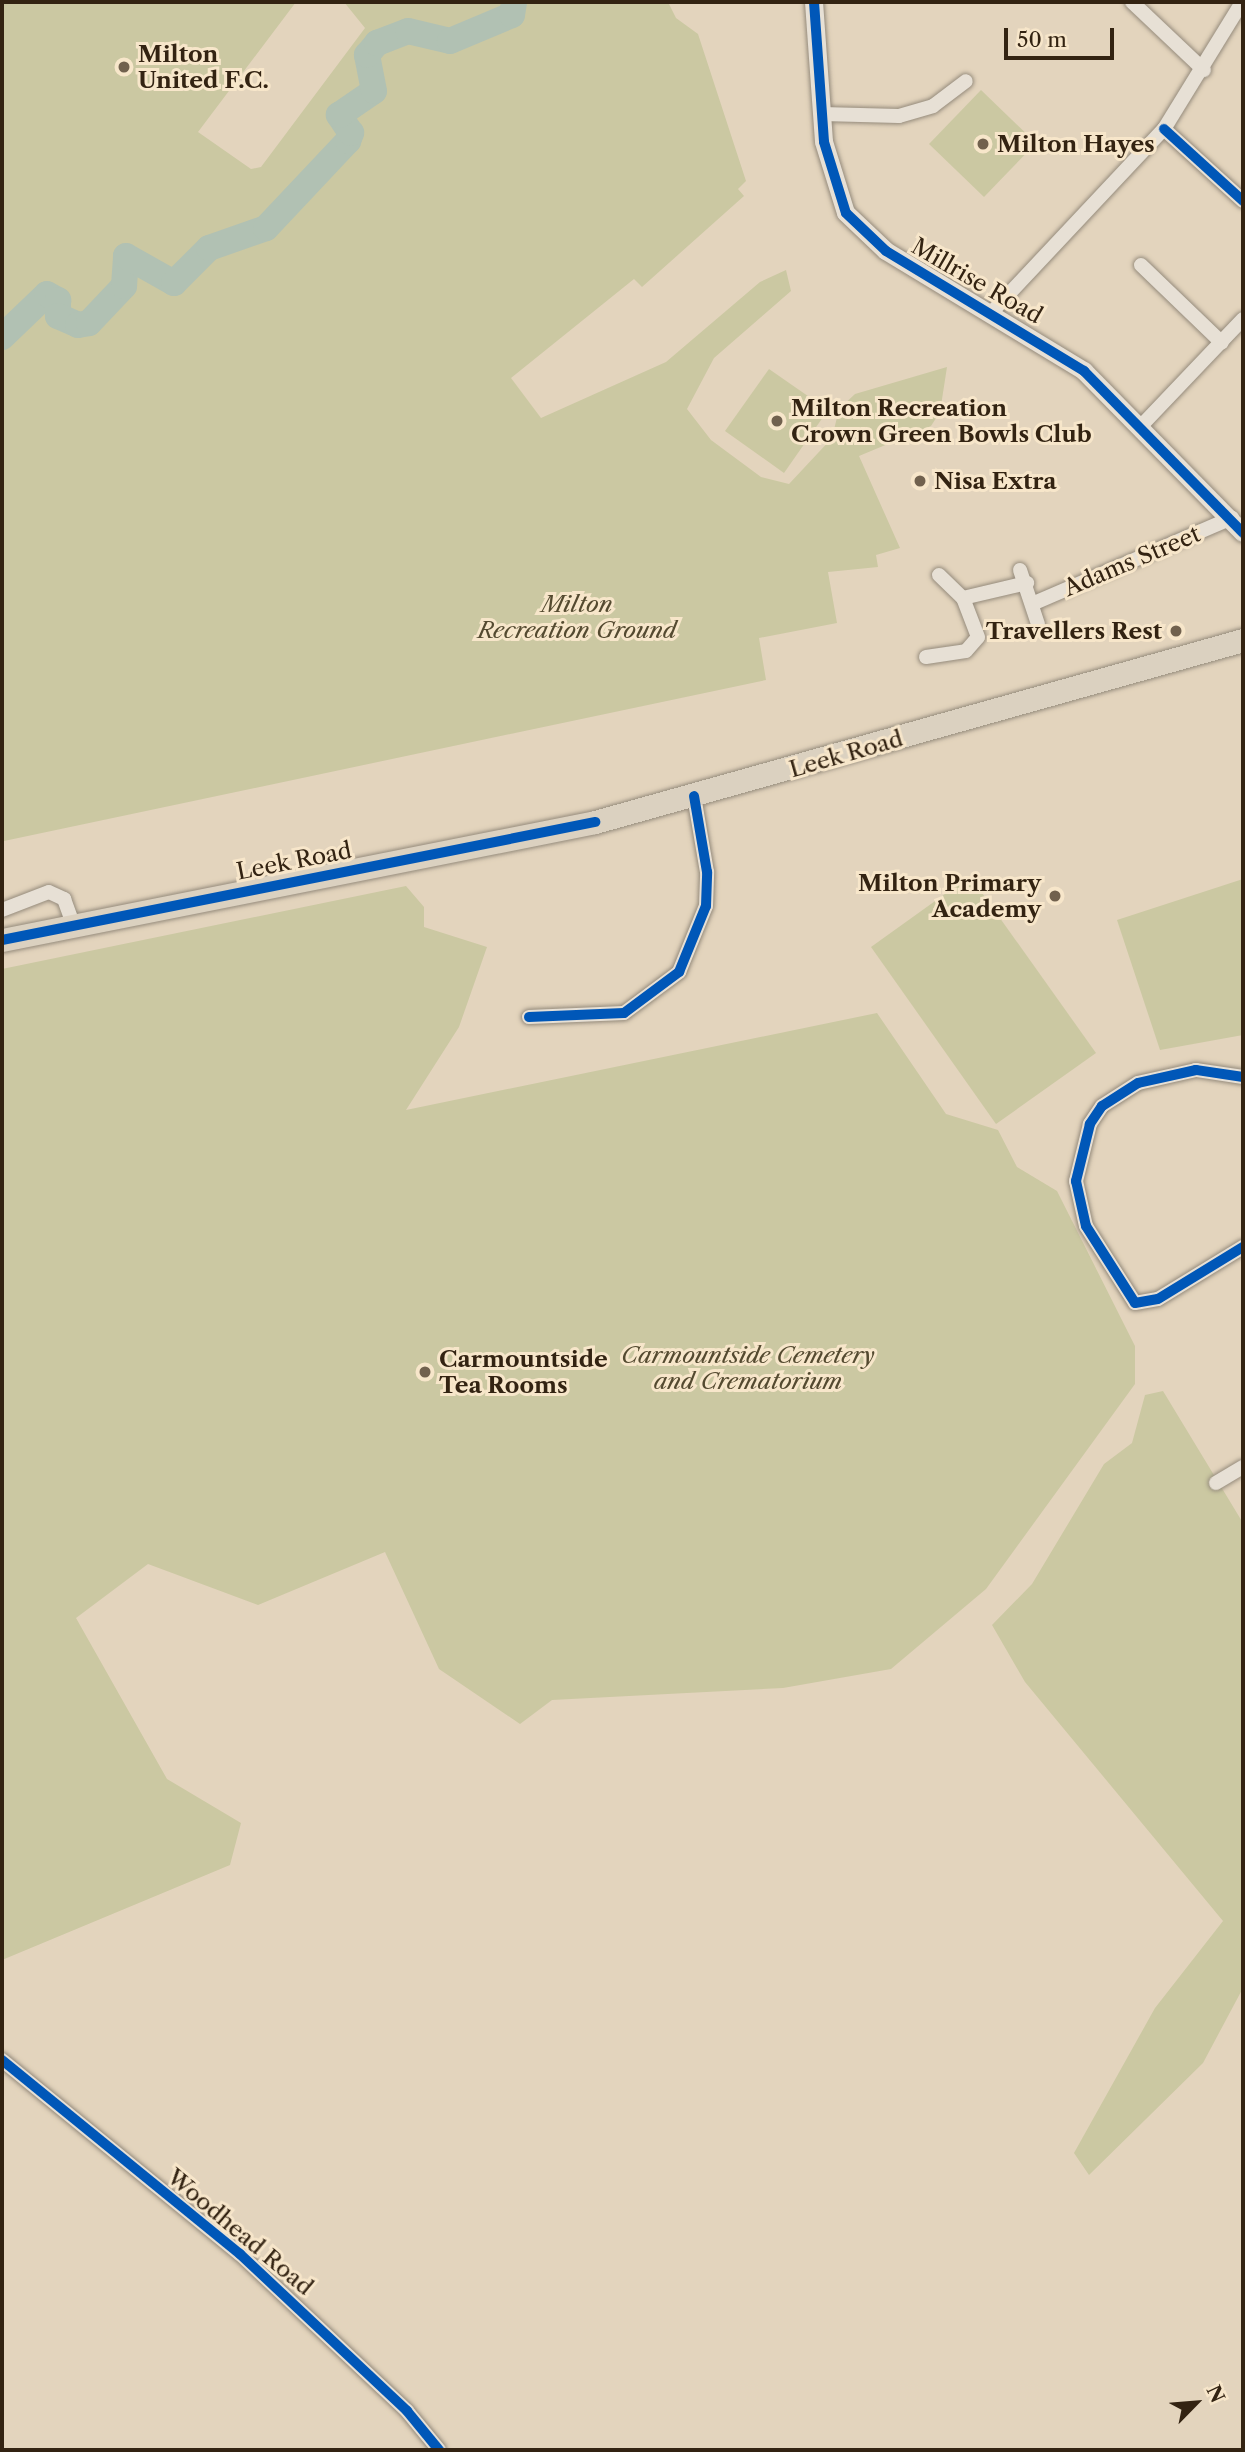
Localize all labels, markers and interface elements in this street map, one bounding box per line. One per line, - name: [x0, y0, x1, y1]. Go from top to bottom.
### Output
- scale bar: [1007, 14, 1117, 58]
- text: 50 m: [1017, 27, 1067, 52]
- place label: Milton United F.C.: [138, 40, 269, 94]
- marker: Milton United F.C.: [116, 59, 132, 75]
- place label: Milton Hayes: [997, 130, 1155, 158]
- marker: Milton Hayes: [975, 136, 991, 152]
- street label: Millrise Road: [907, 232, 1047, 330]
- place label: Milton Recreation Crown Green Bowls Club: [791, 394, 1092, 448]
- marker: Milton Recreation Crown Green Bowls Club: [769, 413, 785, 429]
- place label: Nisa Extra: [934, 467, 1057, 495]
- marker: Nisa Extra: [912, 473, 928, 489]
- street label: Adams Street: [1060, 520, 1204, 602]
- park label: Milton Recreation Ground: [478, 590, 676, 644]
- place label: Travellers Rest: [986, 617, 1162, 645]
- marker: Travellers Rest: [1168, 623, 1184, 639]
- street label: Leek Road: [786, 725, 906, 783]
- street label: Leek Road: [234, 836, 354, 886]
- place label: Milton Primary Academy: [858, 869, 1041, 923]
- marker: Milton Primary Academy: [1047, 888, 1063, 904]
- park label: Carmountside Cemetery and Crematorium: [621, 1341, 875, 1395]
- place label: Carmountside Tea Rooms: [439, 1345, 608, 1399]
- marker: Carmountside Tea Rooms: [417, 1364, 433, 1380]
- street label: Woodhead Road: [161, 2163, 319, 2301]
- north arrow: [1161, 2368, 1231, 2438]
- text: N: [1202, 2382, 1229, 2406]

